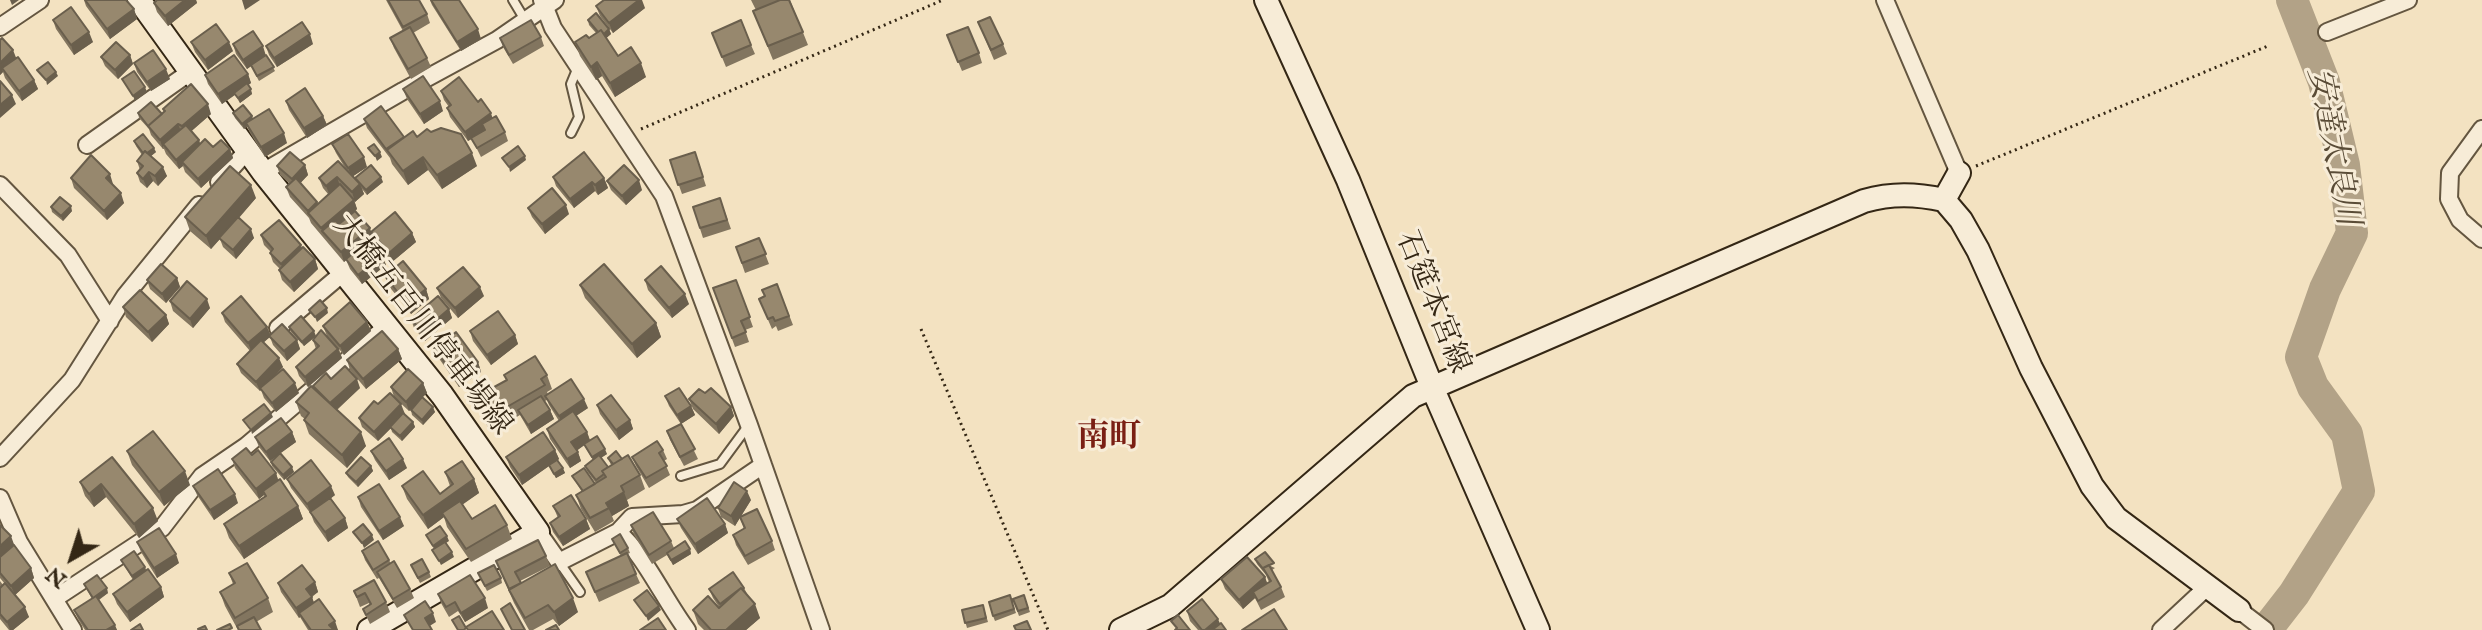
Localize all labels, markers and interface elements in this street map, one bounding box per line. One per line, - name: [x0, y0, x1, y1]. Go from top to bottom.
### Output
- water label: 安達太良川: [2297, 65, 2365, 229]
- street label: 大橋五百川停車場線: [324, 209, 518, 443]
- street label: 石筵本宮線: [1386, 227, 1476, 379]
- district label: 南町: [1077, 420, 1141, 458]
- north arrow: [32, 518, 112, 598]
- text: N: [41, 560, 73, 594]

